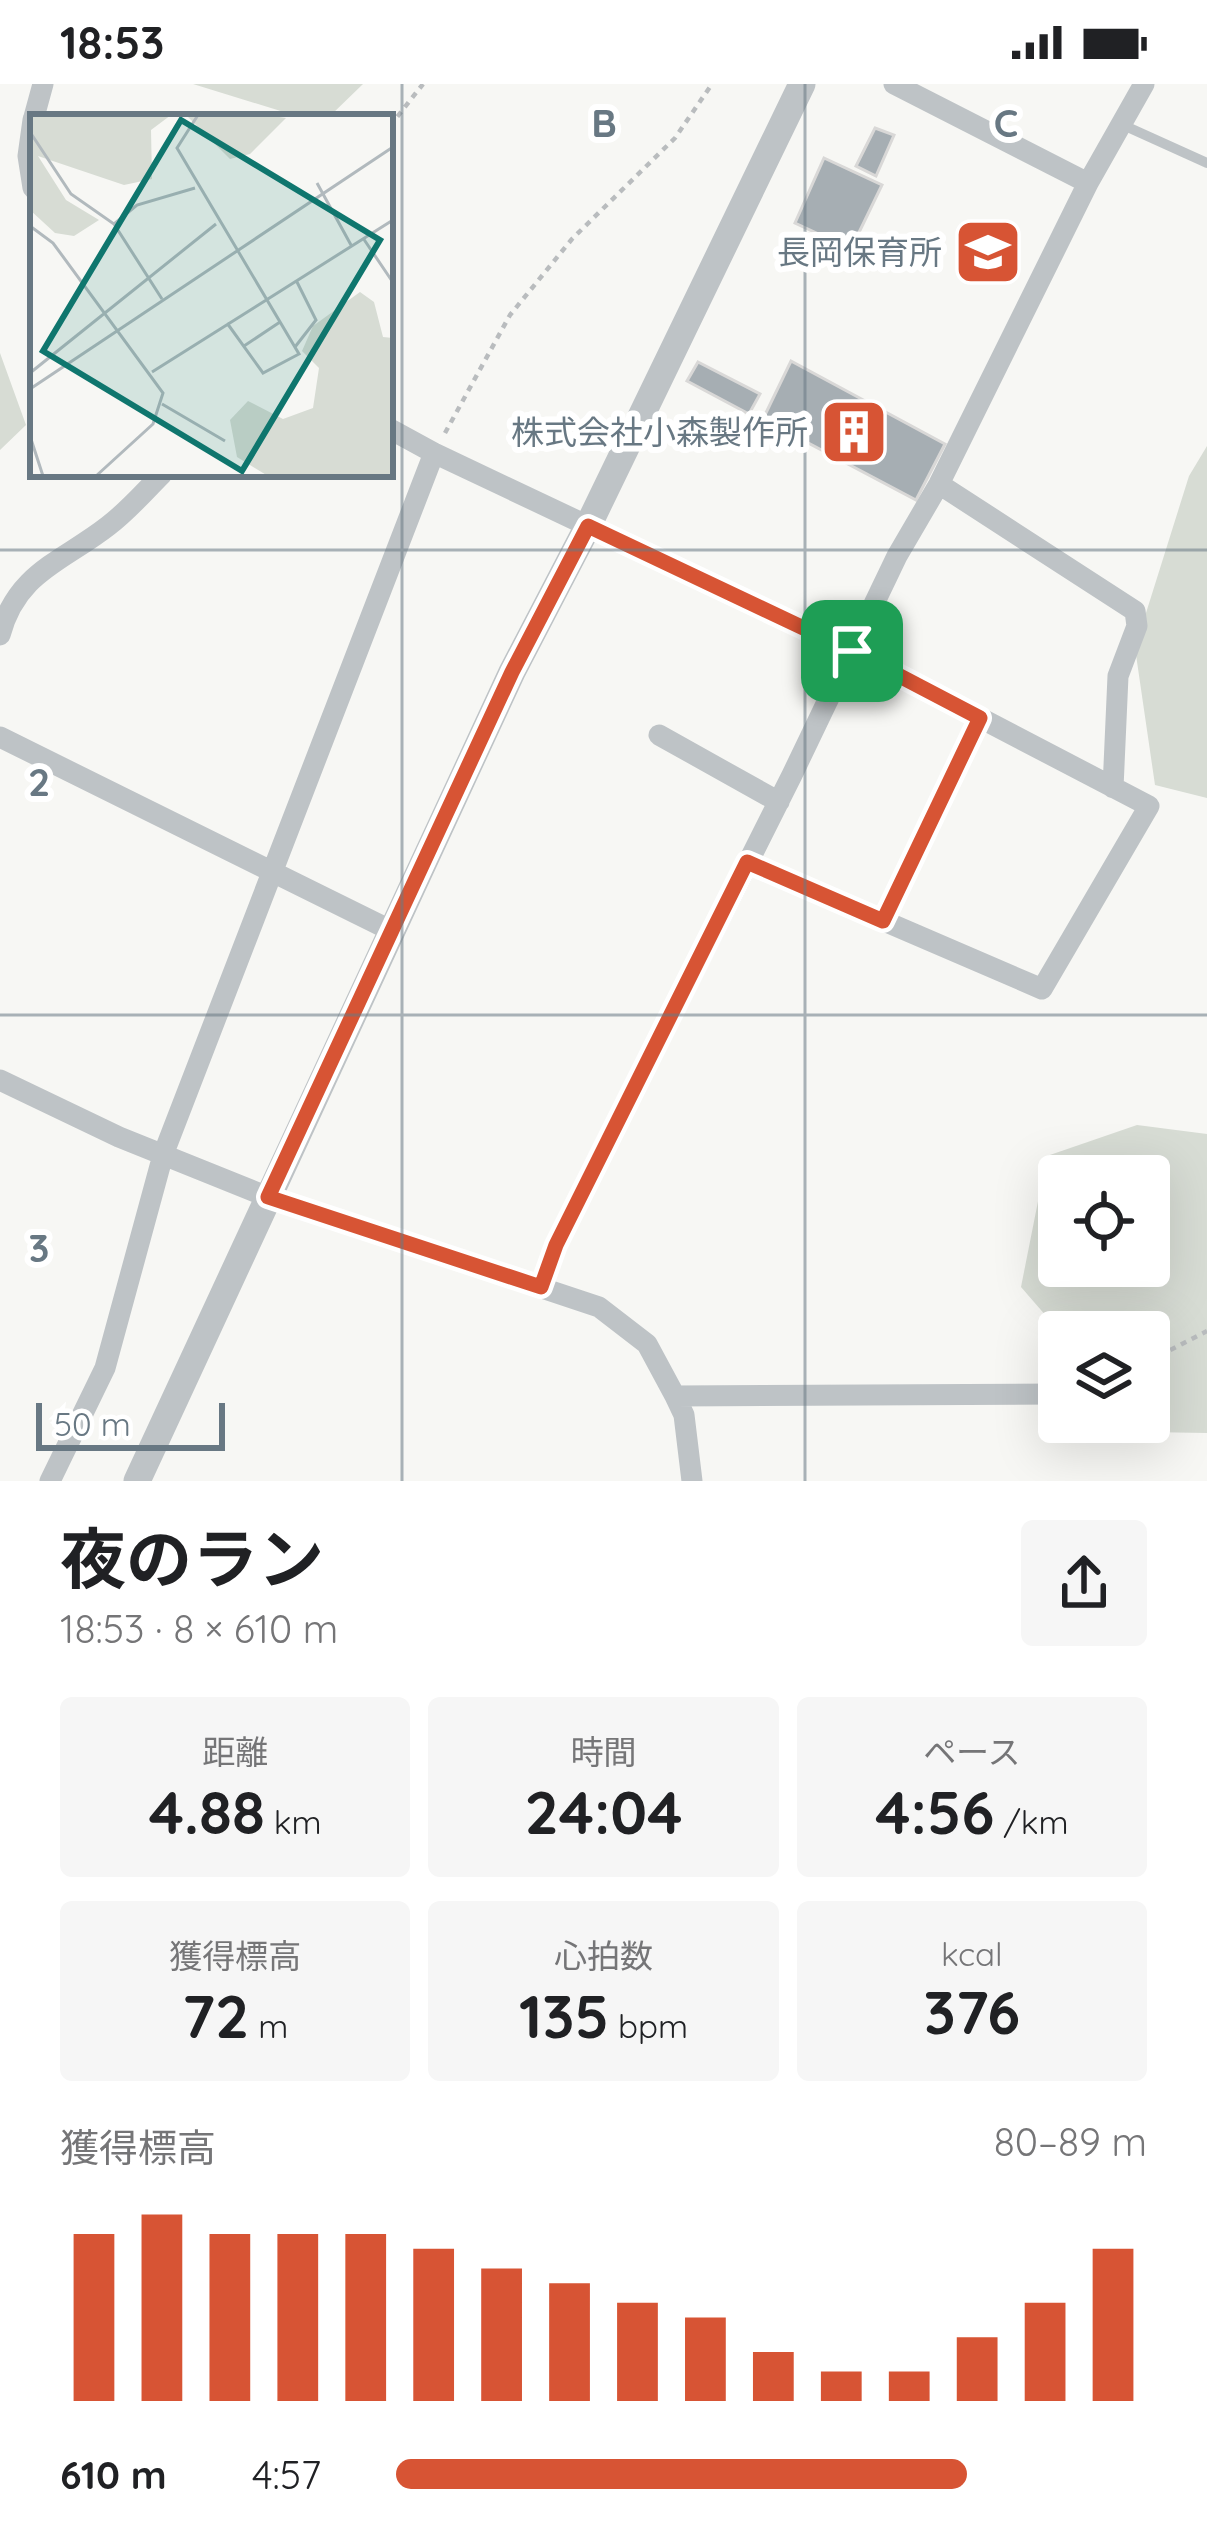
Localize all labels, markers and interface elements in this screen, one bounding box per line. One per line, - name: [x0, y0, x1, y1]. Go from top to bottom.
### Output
- text: 18:53: [60, 14, 165, 70]
- text: B: [591, 98, 617, 147]
- text: C: [994, 98, 1018, 147]
- inset map: [30, 114, 393, 477]
- school or university icon: 長岡保育所: [953, 217, 1023, 287]
- place label: 長岡保育所: [777, 231, 942, 272]
- building icon: 株式会社小森製作所: [819, 397, 889, 467]
- place label: 株式会社小森製作所: [511, 411, 808, 452]
- pin: [801, 600, 903, 702]
- icon: arrive: [819, 618, 885, 684]
- text: 2: [28, 757, 50, 806]
- map controls: [1038, 1155, 1170, 1443]
- button: locate: [1038, 1155, 1170, 1287]
- text: 3: [29, 1223, 49, 1272]
- button: layers: [1038, 1311, 1170, 1443]
- scale bar: [36, 1397, 225, 1450]
- text: 50 m: [54, 1403, 131, 1444]
- text: 夜のラン: [60, 1517, 324, 1600]
- button: share: [1021, 1520, 1147, 1646]
- text: 18:53 · 8 × 610 m: [60, 1604, 338, 1653]
- text: 距離: [202, 1731, 268, 1772]
- text: 時間: [570, 1731, 636, 1772]
- text: ペース: [923, 1731, 1021, 1772]
- text: 4.88: [149, 1774, 265, 1849]
- text: 24:04: [525, 1774, 682, 1849]
- text: 4:56: [875, 1774, 995, 1849]
- text: km: [265, 1801, 322, 1842]
- text: /km: [995, 1801, 1069, 1842]
- text: kcal: [941, 1933, 1003, 1974]
- text: 獲得標高: [169, 1935, 301, 1976]
- text: 心拍数: [554, 1935, 653, 1976]
- text: 376: [924, 1974, 1020, 2049]
- text: 72: [182, 1978, 249, 2053]
- text: 135: [519, 1978, 609, 2053]
- text: m: [249, 2005, 288, 2046]
- text: bpm: [609, 2005, 688, 2046]
- text: 80–89 m: [994, 2117, 1147, 2166]
- text: 獲得標高: [60, 2123, 216, 2172]
- text: 610 m: [60, 2450, 167, 2499]
- text: 4:57: [252, 2450, 321, 2499]

